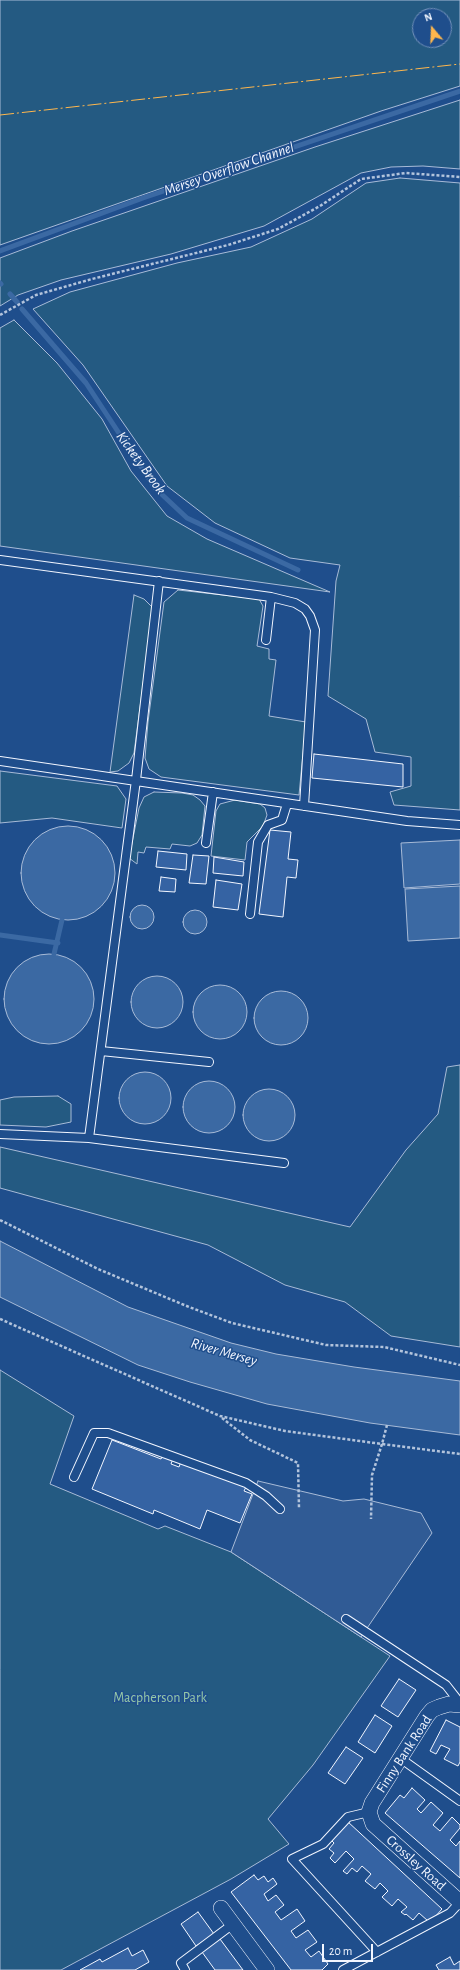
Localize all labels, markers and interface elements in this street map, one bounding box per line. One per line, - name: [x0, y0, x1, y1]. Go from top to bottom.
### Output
- north arrow: [412, 8, 452, 48]
- text: N: [423, 11, 434, 24]
- water label: Mersey Overflow Channel: [161, 138, 297, 200]
- water label: Kickety Brook: [112, 428, 170, 498]
- water label: River Mersey: [189, 1334, 259, 1370]
- park label: Macpherson Park: [113, 1690, 207, 1706]
- street label: Finny Bank Road: [373, 1712, 435, 1796]
- street label: Crossley Road: [383, 1832, 449, 1894]
- scale bar: [324, 1936, 375, 1962]
- text: 20 m: [329, 1945, 352, 1957]

